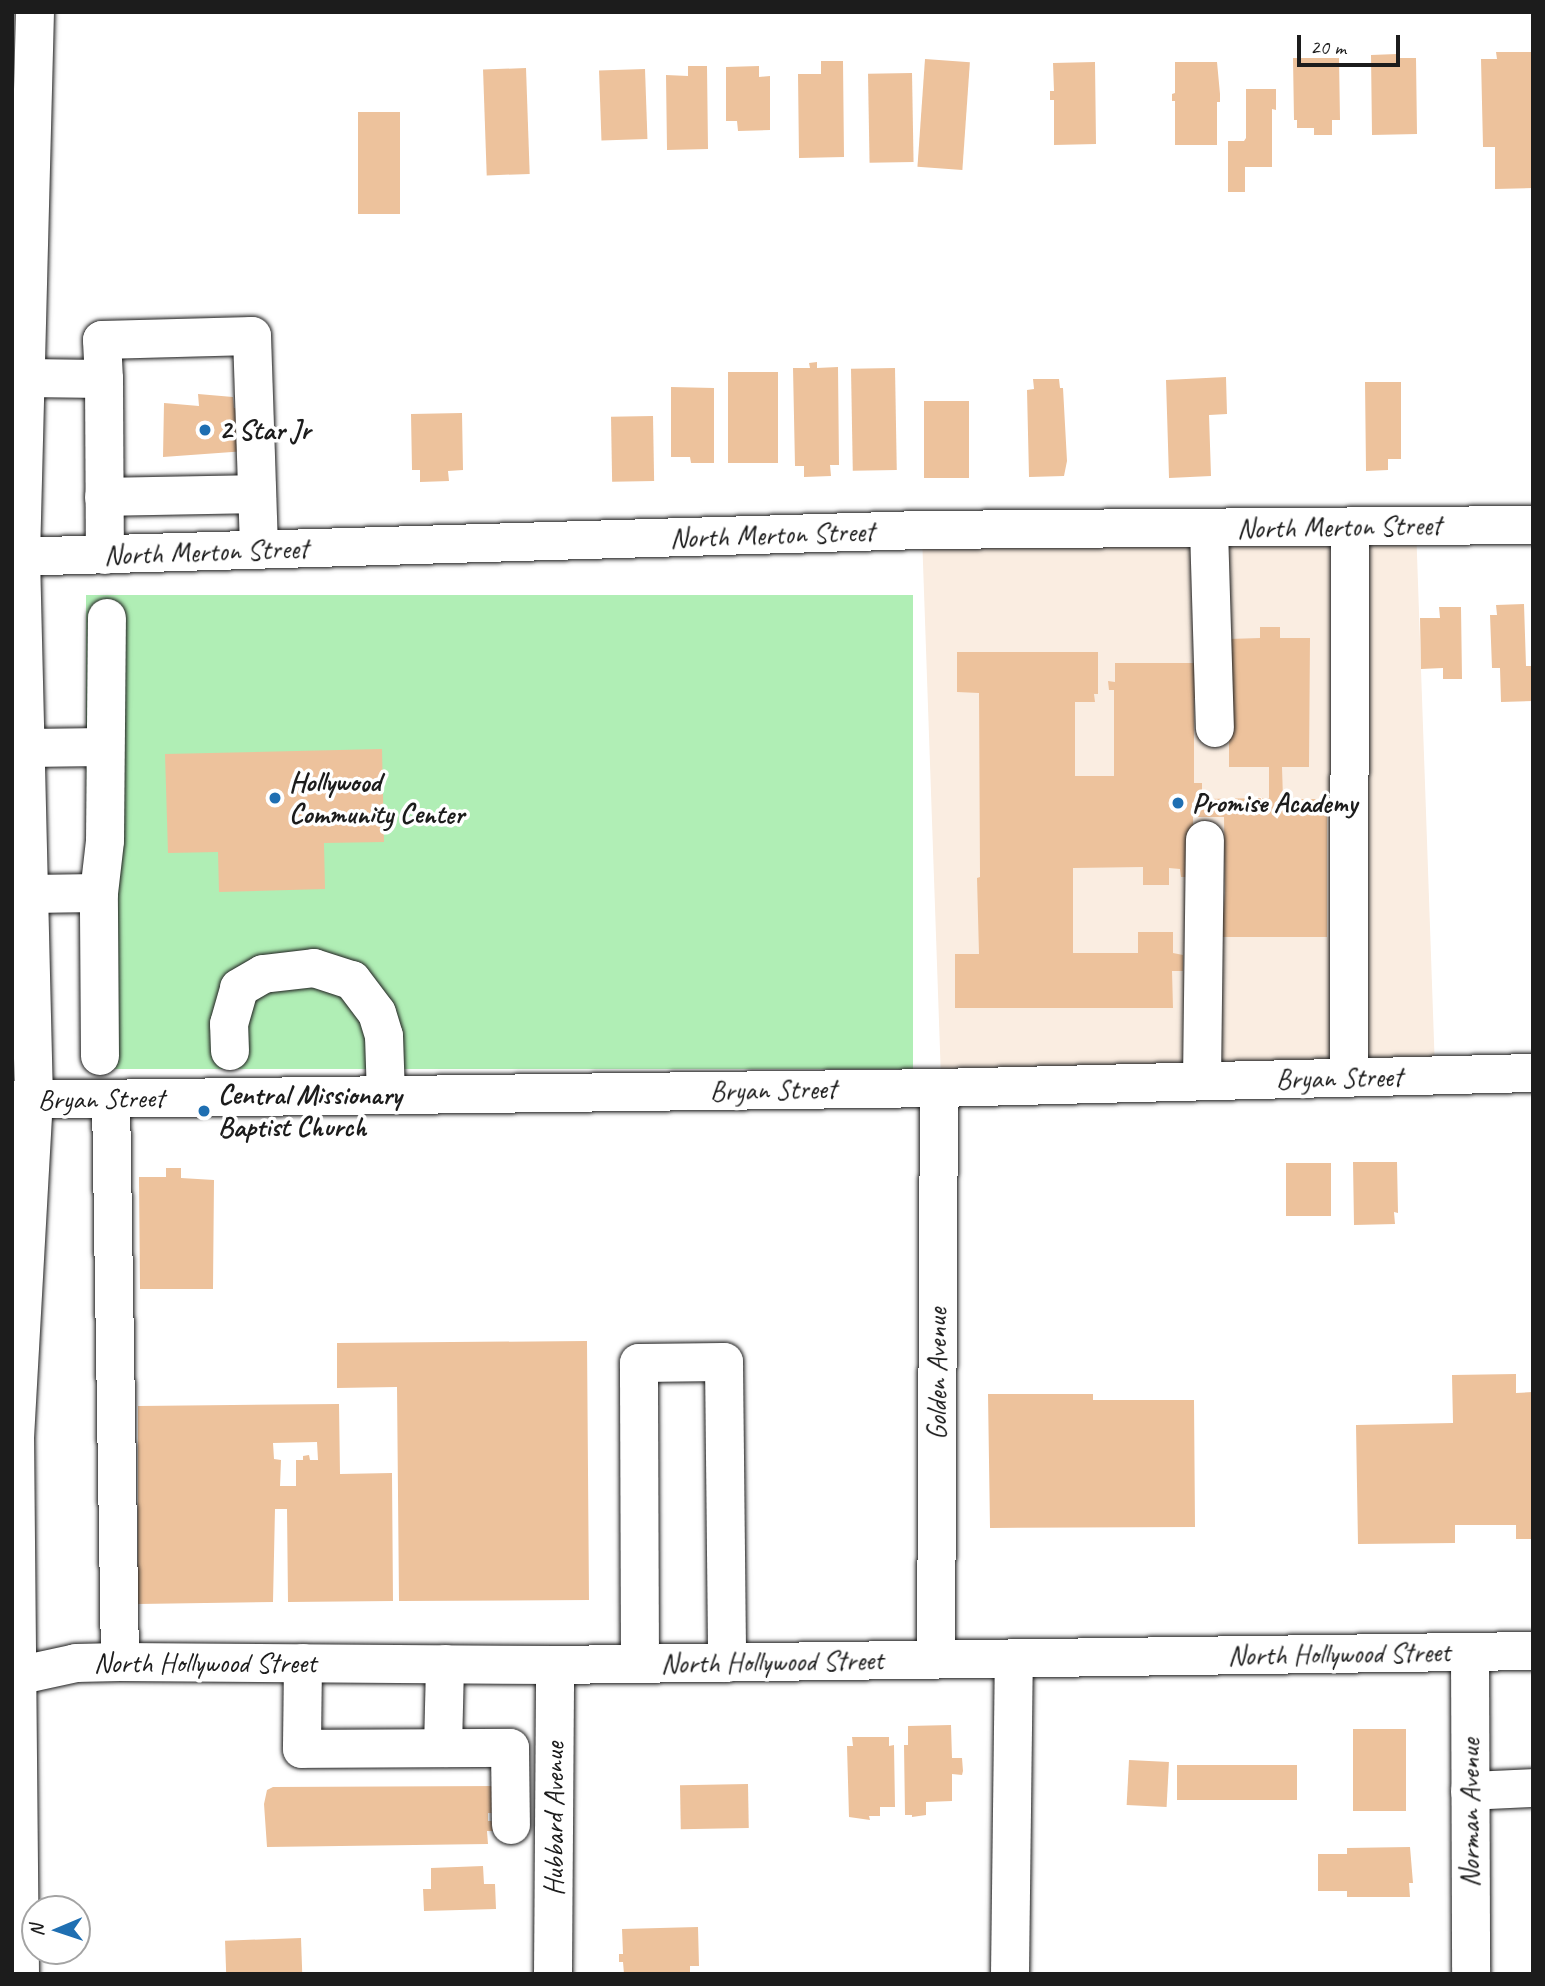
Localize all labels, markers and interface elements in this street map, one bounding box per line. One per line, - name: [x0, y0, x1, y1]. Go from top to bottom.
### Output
- scale bar: [1300, 21, 1403, 65]
- text: 20 m: [1310, 34, 1346, 60]
- place label: 2 Star Jr: [219, 413, 310, 447]
- marker: 2 Star Jr: [197, 422, 213, 438]
- street label: North Merton Street: [1237, 508, 1441, 546]
- street label: North Merton Street: [669, 515, 875, 555]
- street label: North Merton Street: [103, 532, 309, 572]
- place label: Hollywood Community Center: [289, 765, 464, 831]
- place label: Promise Academy: [1192, 786, 1357, 820]
- marker: Hollywood Community Center: [267, 790, 283, 806]
- marker: Promise Academy: [1170, 795, 1186, 811]
- street label: Bryan Street: [1275, 1060, 1403, 1096]
- street label: Bryan Street: [709, 1072, 837, 1108]
- place label: Central Missionary Baptist Church: [218, 1078, 403, 1144]
- street label: Bryan Street: [37, 1081, 165, 1117]
- marker: Central Missionary Baptist Church: [196, 1103, 212, 1119]
- street label: Golden Avenue: [920, 1308, 954, 1440]
- street label: North Hollywood Street: [1227, 1635, 1451, 1673]
- street label: North Hollywood Street: [660, 1643, 884, 1681]
- street label: North Hollywood Street: [93, 1646, 317, 1680]
- street label: Norman Avenue: [1453, 1739, 1487, 1887]
- street label: Hubbard Avenue: [537, 1742, 571, 1896]
- north arrow: [21, 1895, 91, 1965]
- text: N: [25, 1924, 49, 1937]

